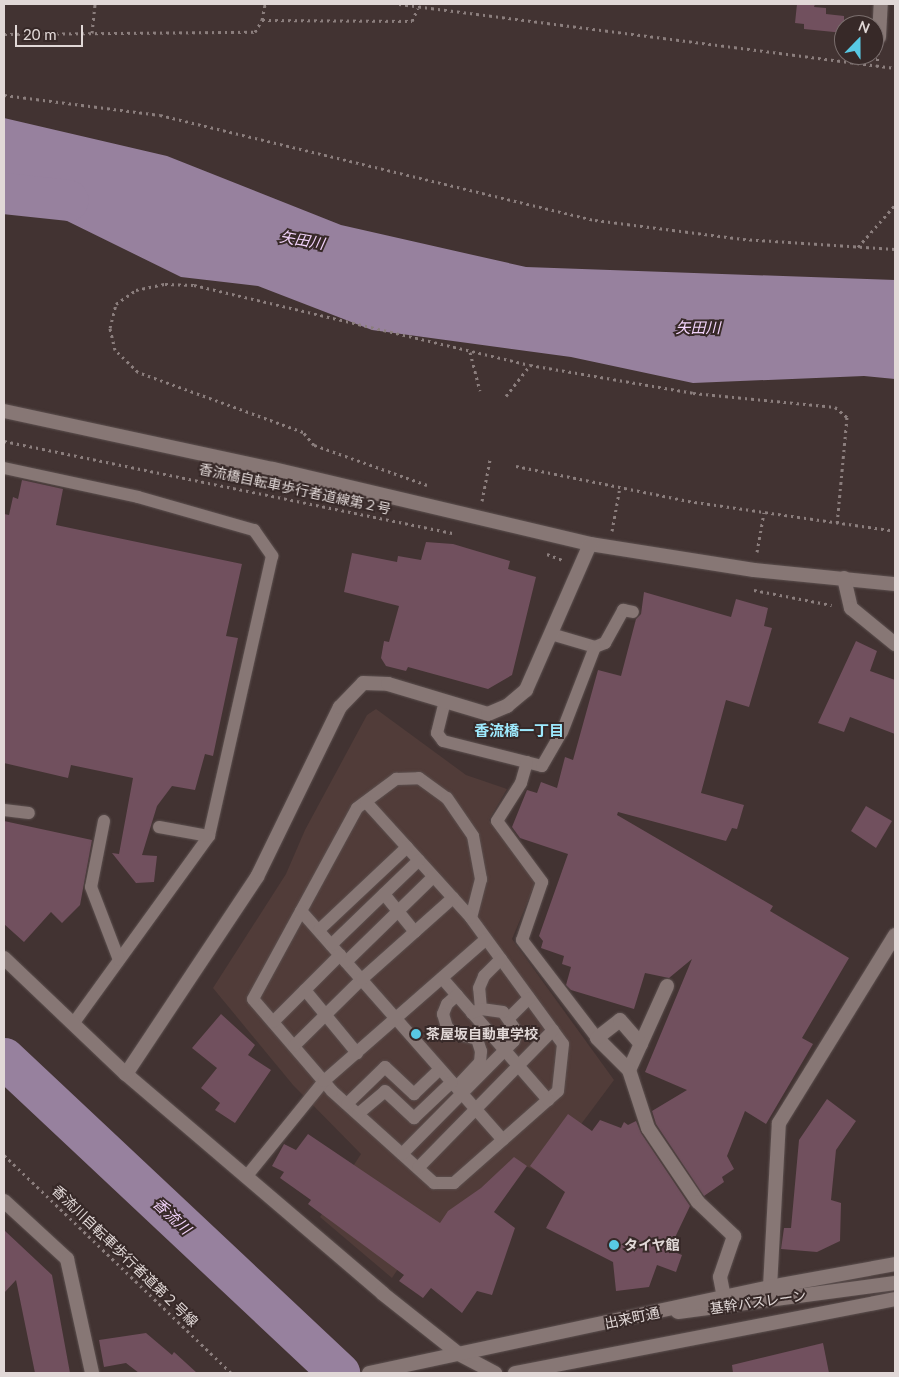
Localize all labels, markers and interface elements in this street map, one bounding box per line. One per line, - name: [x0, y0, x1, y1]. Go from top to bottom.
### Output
- scale bar: [18, 15, 85, 47]
- north arrow: [834, 15, 884, 65]
- text: N: [856, 17, 873, 36]
- text: 20 m: [23, 25, 57, 43]
- water label: 矢田川: [278, 227, 326, 253]
- water label: 矢田川: [676, 319, 720, 337]
- street label: 香流橋自転車歩行者道線第２号: [197, 460, 393, 518]
- district label: 香流橋一丁目: [474, 722, 564, 740]
- place label: 茶屋坂自動車学校: [426, 1026, 538, 1042]
- marker: 茶屋坂自動車学校: [410, 1028, 422, 1040]
- street label: 香流川自転車歩行者道第２号線: [49, 1182, 201, 1330]
- water label: 香流川: [149, 1194, 195, 1238]
- place label: タイヤ館: [624, 1237, 680, 1253]
- marker: タイヤ館: [608, 1239, 620, 1251]
- street label: 基幹バスレーン: [708, 1287, 808, 1317]
- street label: 出来町通: [603, 1304, 661, 1332]

